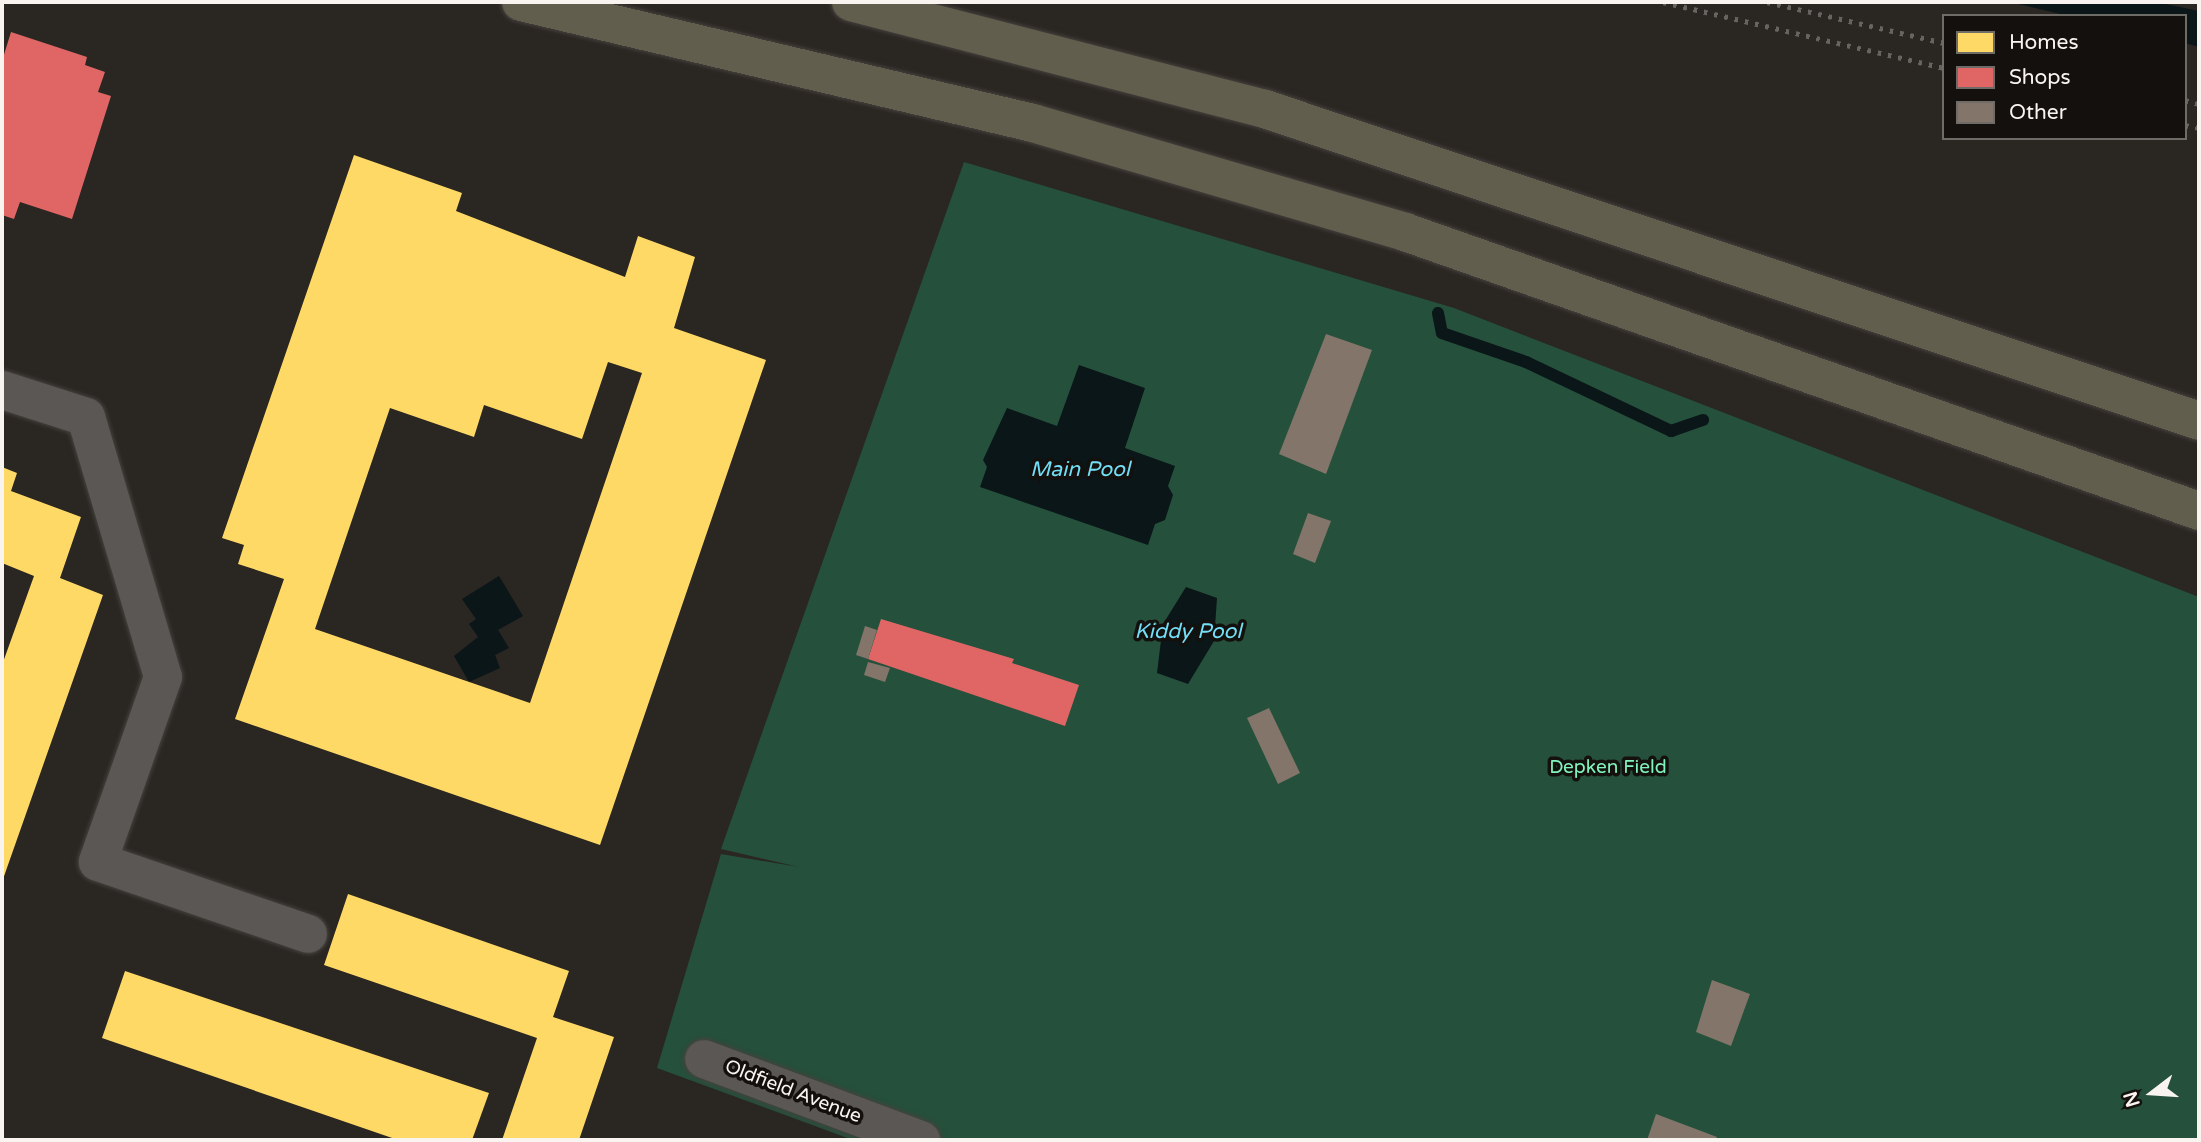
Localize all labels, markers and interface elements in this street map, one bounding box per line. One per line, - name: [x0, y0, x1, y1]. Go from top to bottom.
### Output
- legend: [1942, 14, 2187, 140]
- text: Homes: [2009, 30, 2079, 55]
- text: Shops: [2009, 65, 2071, 90]
- text: Other: [2009, 100, 2067, 125]
- water label: Main Pool: [1030, 457, 1130, 483]
- water label: Kiddy Pool: [1134, 619, 1242, 645]
- park label: Depken Field: [1549, 757, 1667, 779]
- street label: Oldfield Avenue: [721, 1055, 865, 1129]
- north arrow: [2117, 1058, 2187, 1128]
- text: N: [2119, 1089, 2145, 1110]

